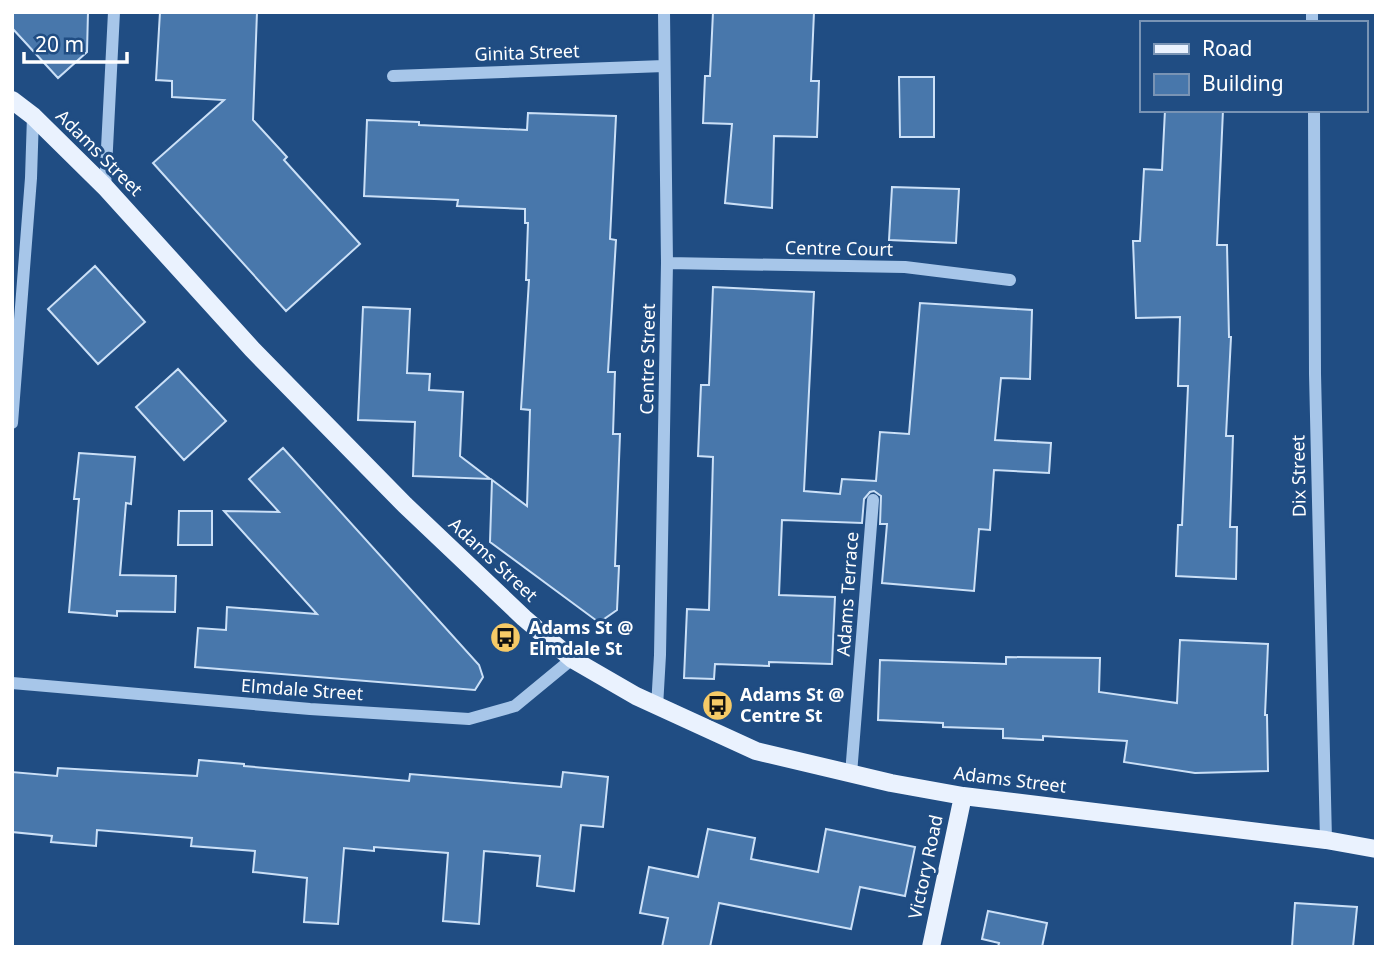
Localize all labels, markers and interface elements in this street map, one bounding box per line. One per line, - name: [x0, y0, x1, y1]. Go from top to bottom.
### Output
- scale bar: [24, 21, 128, 65]
- legend: [1140, 21, 1367, 112]
- text: 20 m: [35, 30, 84, 58]
- text: Road: [1202, 34, 1252, 62]
- street label: Ginita Street: [474, 38, 580, 66]
- text: Building: [1202, 69, 1284, 97]
- street label: Adams Street: [51, 104, 149, 201]
- street label: Centre Court: [785, 235, 894, 261]
- street label: Centre Street: [634, 303, 660, 415]
- street label: Dix Street: [1285, 434, 1311, 517]
- street label: Adams Street: [444, 512, 544, 607]
- street label: Adams Terrace: [831, 531, 863, 657]
- place label: Adams St @ Elmdale St: [529, 615, 633, 660]
- bus stop icon: Adams St @ Elmdale St: [489, 621, 523, 655]
- street label: Elmdale Street: [240, 673, 364, 705]
- place label: Adams St @ Centre St: [740, 682, 844, 727]
- bus stop icon: Adams St @ Centre St: [700, 688, 734, 722]
- street label: Adams Street: [953, 760, 1068, 798]
- street label: Victory Road: [902, 812, 948, 921]

